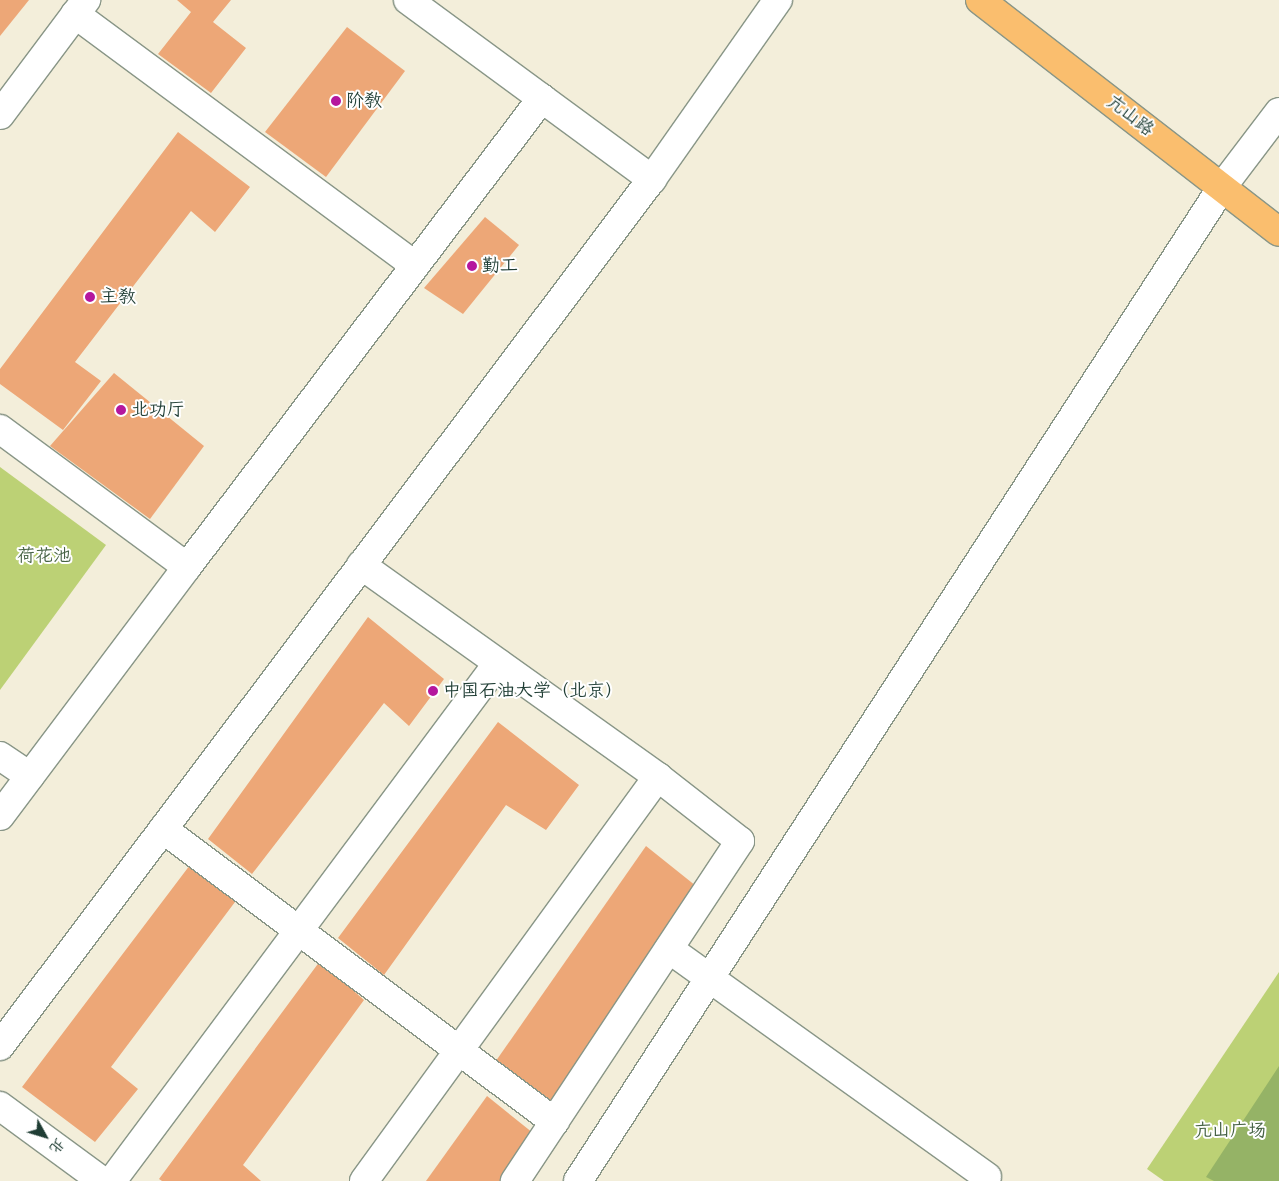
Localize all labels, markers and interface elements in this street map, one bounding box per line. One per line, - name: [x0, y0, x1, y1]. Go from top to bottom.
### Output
- place label: 阶教: [346, 90, 382, 112]
- street label: 亢山路: [1102, 91, 1158, 141]
- marker: 阶教: [330, 95, 342, 107]
- place label: 勤工: [482, 255, 518, 277]
- marker: 勤工: [466, 260, 478, 272]
- place label: 主教: [100, 286, 136, 308]
- marker: 主教: [84, 291, 96, 303]
- place label: 北功厅: [131, 399, 185, 421]
- marker: 北功厅: [115, 404, 127, 416]
- park label: 荷花池: [17, 545, 71, 567]
- place label: 中国石油大学（北京）: [443, 680, 623, 702]
- marker: 中国石油大学（北京）: [427, 685, 439, 697]
- north arrow: [20, 1111, 70, 1161]
- park label: 亢山广场: [1194, 1120, 1266, 1142]
- text: 北: [44, 1134, 69, 1157]

